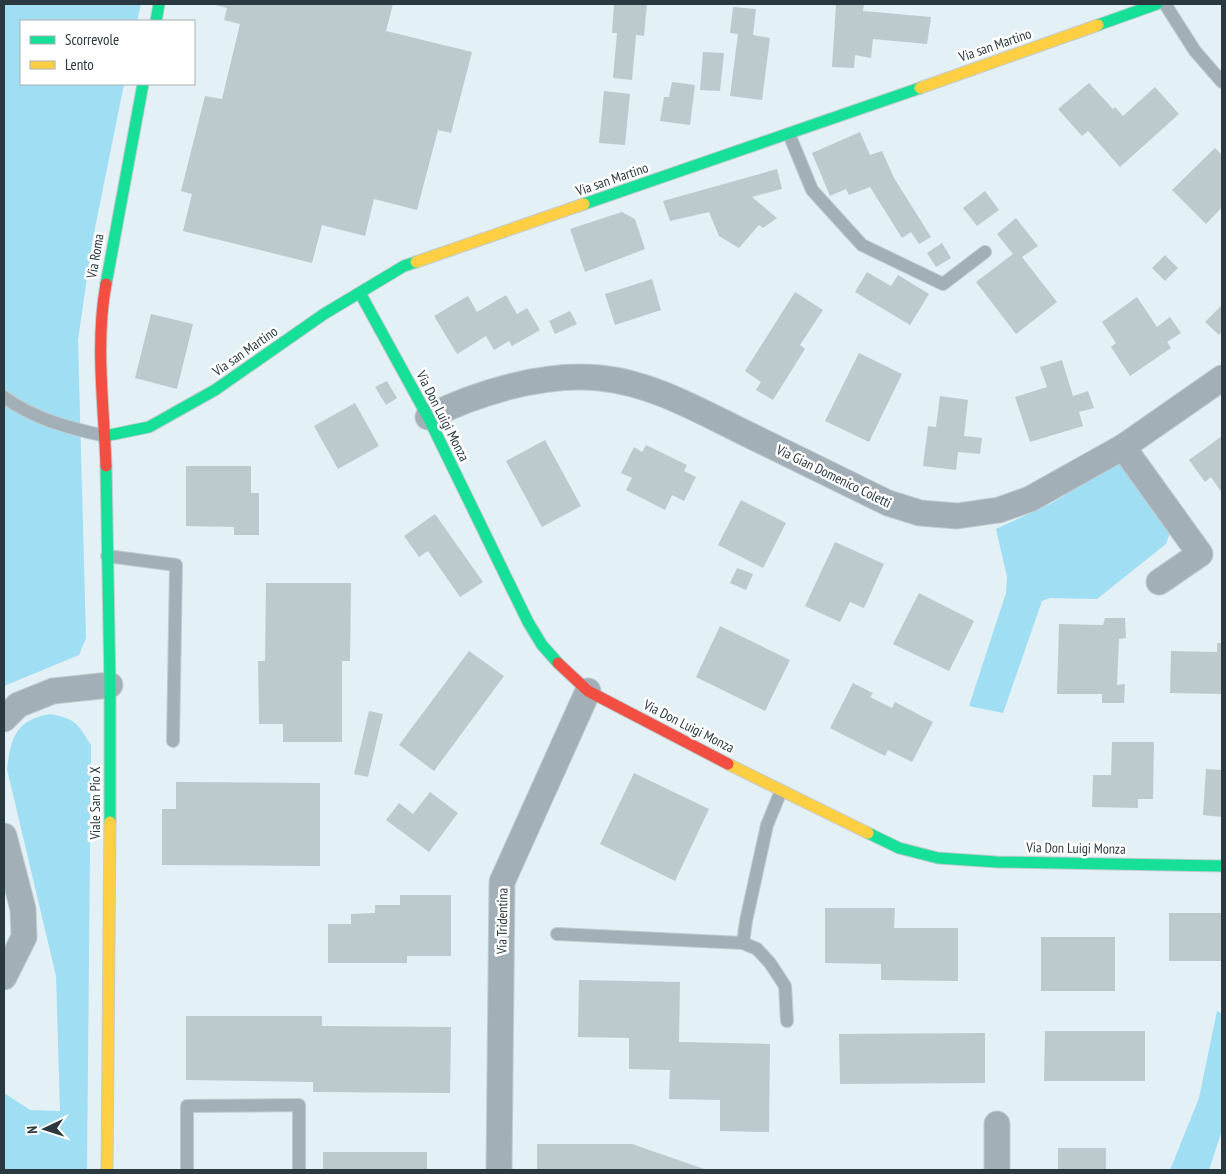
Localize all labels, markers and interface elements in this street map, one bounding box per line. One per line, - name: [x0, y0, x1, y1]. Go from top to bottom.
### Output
- legend: [20, 20, 195, 85]
- street label: Via san Martino: [956, 24, 1034, 66]
- text: Scorrevole: [65, 30, 119, 49]
- text: Lento: [65, 55, 94, 74]
- street label: Via san Martino: [573, 158, 651, 200]
- street label: Via Roma: [82, 232, 108, 281]
- street label: Via san Martino: [208, 322, 281, 381]
- street label: Via Don Luigi Monza: [412, 367, 474, 464]
- street label: Via Gian Domenico Coletti: [773, 440, 894, 512]
- street label: Via Don Luigi Monza: [640, 695, 737, 757]
- street label: Viale San Pio X: [86, 767, 104, 840]
- street label: Via Don Luigi Monza: [1025, 838, 1126, 858]
- street label: Via Tridentina: [492, 888, 512, 955]
- north arrow: [20, 1104, 70, 1154]
- text: N: [23, 1126, 41, 1134]

